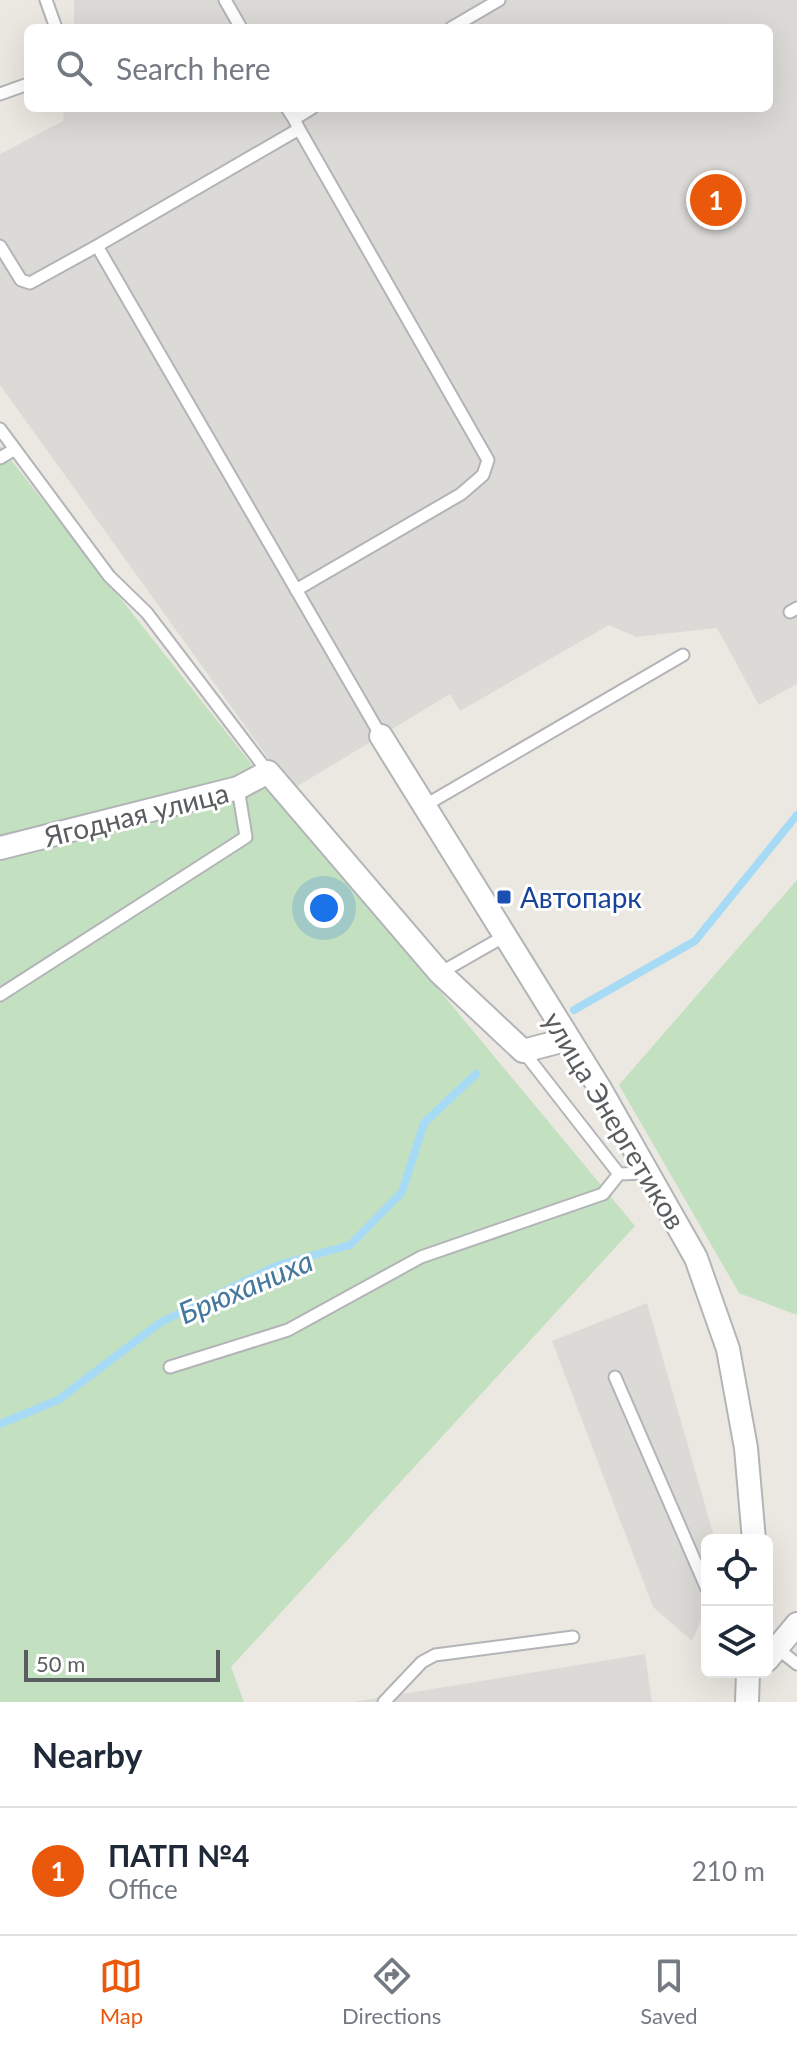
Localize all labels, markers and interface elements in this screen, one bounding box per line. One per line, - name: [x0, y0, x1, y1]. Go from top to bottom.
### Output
- search box: [24, 24, 773, 112]
- icon: search: [52, 46, 96, 90]
- text: Search here: [116, 50, 271, 86]
- pin: 1: [690, 170, 742, 230]
- street label: Ягодная улица: [39, 775, 232, 854]
- place label: Автопарк: [520, 880, 642, 914]
- your location: [304, 888, 344, 928]
- marker: Автопарк: [495, 888, 513, 906]
- street label: улица Энергетиков: [537, 1005, 693, 1235]
- water label: Брюханиха: [172, 1242, 318, 1330]
- map controls: [701, 1534, 773, 1678]
- button: locate: [701, 1534, 773, 1606]
- button: layers: [701, 1606, 773, 1678]
- scale bar: [24, 1646, 220, 1682]
- text: 50 m: [36, 1650, 85, 1677]
- text: Nearby: [32, 1734, 143, 1775]
- text: ПАТП №4: [108, 1837, 249, 1873]
- text: 1: [50, 1855, 66, 1887]
- text: 210 m: [692, 1855, 765, 1887]
- text: Office: [108, 1873, 178, 1905]
- tab: Map: [99, 1954, 143, 2029]
- tab: Directions: [342, 1954, 441, 2029]
- tab: Saved: [640, 1954, 698, 2029]

